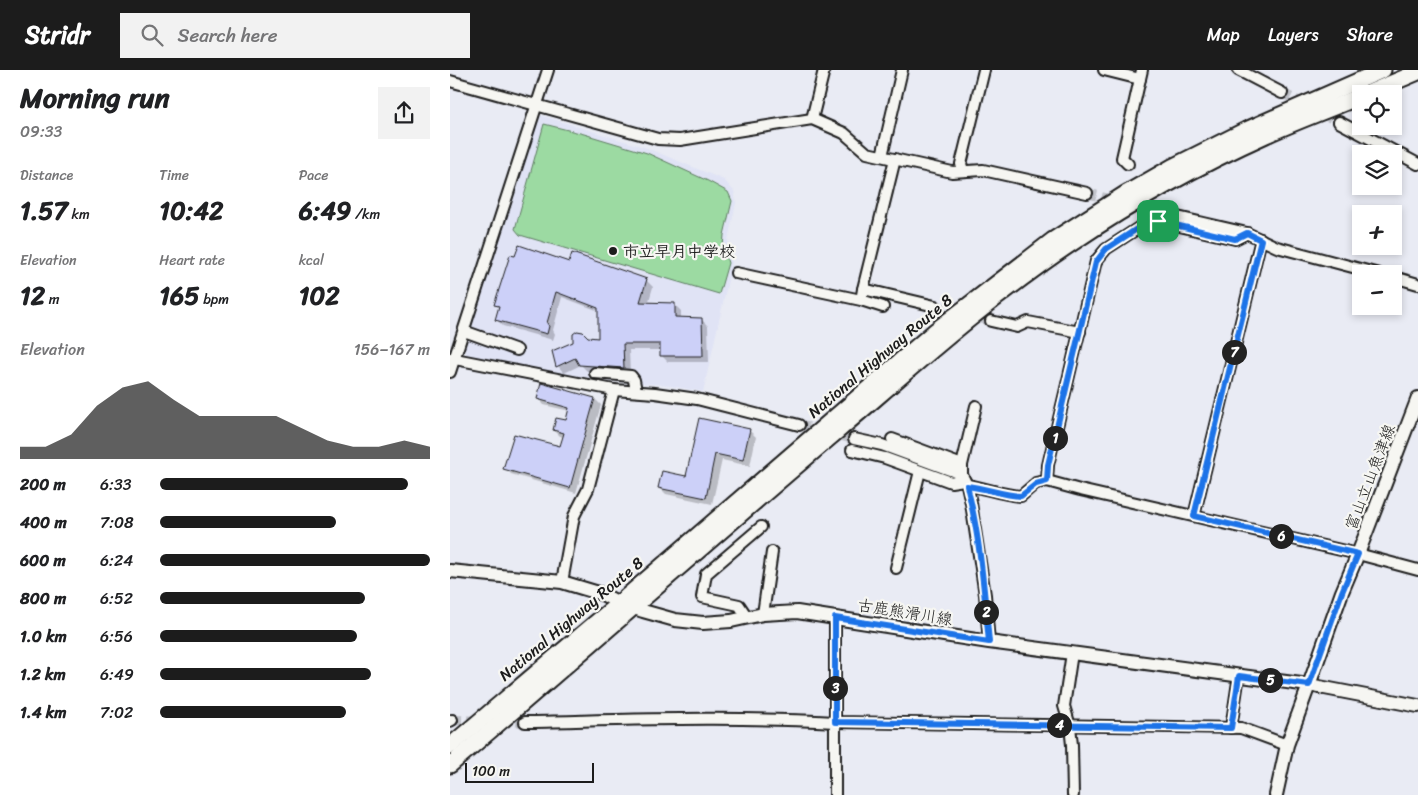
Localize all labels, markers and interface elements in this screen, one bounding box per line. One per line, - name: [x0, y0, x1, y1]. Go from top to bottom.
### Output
- search box: [120, 13, 470, 58]
- text: Stridr: [25, 14, 90, 56]
- text: Search here: [178, 19, 278, 52]
- text: Map: [1207, 19, 1240, 51]
- text: Layers: [1268, 19, 1319, 51]
- text: Share: [1347, 19, 1393, 51]
- icon: search: [138, 21, 166, 49]
- text: Morning run: [20, 73, 170, 122]
- map controls: [1352, 85, 1402, 315]
- button: locate: [1352, 85, 1402, 135]
- button: share: [378, 87, 430, 139]
- text: 09:33: [20, 117, 62, 146]
- button: layers: [1352, 145, 1402, 195]
- text: Distance: [20, 163, 73, 188]
- text: Time: [159, 163, 189, 188]
- text: Pace: [299, 163, 328, 188]
- text: 1.57: [20, 188, 68, 233]
- text: 10:42: [159, 188, 223, 233]
- text: 6:49: [299, 188, 351, 233]
- pin: [1137, 200, 1179, 242]
- text: km: [68, 202, 90, 227]
- text: /km: [351, 202, 380, 227]
- button: +: [1352, 205, 1402, 255]
- icon: arrive: [1144, 207, 1172, 235]
- place label: 市立早月中学校: [623, 237, 735, 266]
- marker: 市立早月中学校: [607, 245, 619, 257]
- text: Elevation: [20, 248, 77, 273]
- text: Heart rate: [159, 248, 225, 273]
- text: kcal: [299, 248, 324, 273]
- button: −: [1352, 265, 1402, 315]
- text: 12: [20, 273, 45, 318]
- text: 165: [159, 273, 200, 318]
- text: 102: [299, 273, 340, 318]
- street label: National Highway Route 8: [801, 286, 959, 426]
- text: m: [45, 287, 60, 312]
- text: bpm: [200, 287, 229, 312]
- text: Elevation: [20, 335, 85, 364]
- text: 156–167 m: [354, 335, 430, 364]
- pin: 7: [1222, 340, 1246, 364]
- text: 7: [1231, 340, 1239, 365]
- street label: 富山立山魚津線: [1336, 420, 1404, 534]
- pin: 1: [1042, 426, 1068, 450]
- text: 1: [1052, 426, 1059, 451]
- text: 200 m: [20, 470, 66, 499]
- text: 6:33: [100, 470, 132, 499]
- text: 400 m: [20, 508, 67, 537]
- text: 7:08: [100, 508, 134, 537]
- pin: 6: [1268, 524, 1294, 548]
- text: 6: [1278, 524, 1285, 549]
- text: 600 m: [20, 546, 66, 575]
- text: 6:24: [100, 546, 133, 575]
- street label: National Highway Route 8: [492, 549, 650, 689]
- text: 800 m: [20, 584, 66, 613]
- text: 6:52: [100, 584, 133, 613]
- street label: 古鹿熊滑川線: [855, 590, 955, 634]
- pin: 2: [974, 600, 998, 624]
- text: 2: [982, 600, 991, 625]
- text: 1.0 km: [20, 622, 67, 651]
- text: 6:56: [100, 622, 133, 651]
- text: 1.2 km: [20, 660, 66, 689]
- text: 6:49: [100, 660, 134, 689]
- pin: 5: [1258, 668, 1282, 692]
- text: 5: [1266, 668, 1275, 693]
- pin: 3: [822, 676, 848, 700]
- text: 3: [832, 676, 839, 701]
- text: 1.4 km: [20, 698, 67, 727]
- text: 7:02: [100, 698, 133, 727]
- pin: 4: [1046, 712, 1072, 738]
- text: 4: [1055, 713, 1064, 738]
- text: 100 m: [472, 759, 510, 784]
- scale bar: [465, 760, 594, 783]

